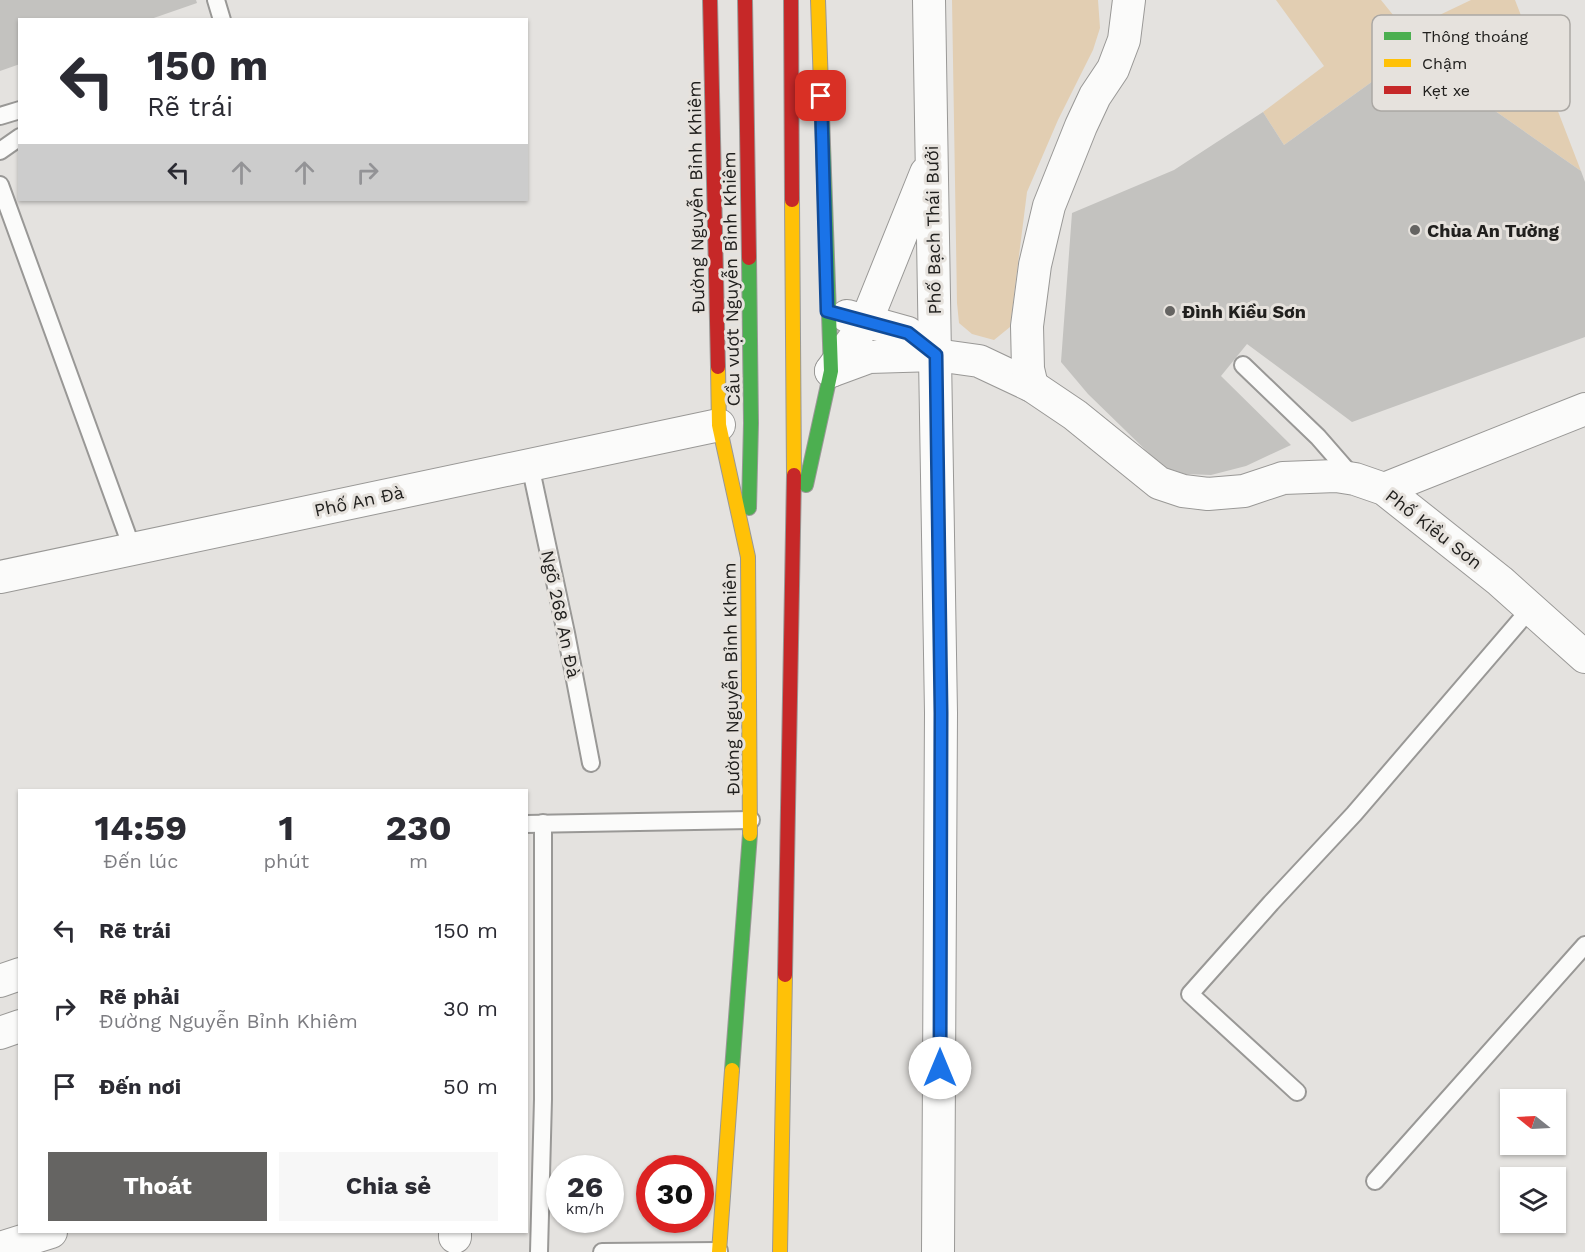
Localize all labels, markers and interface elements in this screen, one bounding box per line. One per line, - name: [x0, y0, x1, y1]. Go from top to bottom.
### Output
- legend: [1372, 15, 1570, 111]
- text: Thông thoáng: [1422, 27, 1529, 46]
- text: 150 m: [147, 41, 268, 90]
- icon: left: [48, 42, 126, 120]
- text: Chậm: [1422, 54, 1467, 73]
- pin: [795, 70, 846, 121]
- icon: arrive: [804, 79, 837, 112]
- street label: Đường Nguyễn Bỉnh Khiêm: [683, 80, 709, 314]
- text: Kẹt xe: [1422, 81, 1470, 100]
- text: Rẽ trái: [147, 91, 233, 123]
- street label: Phố Bạch Thái Bưởi: [921, 145, 945, 315]
- street label: Cầu vượt Nguyễn Bỉnh Khiêm: [718, 151, 744, 407]
- icon: left: [162, 156, 195, 189]
- icon: ahead: [225, 156, 258, 189]
- icon: ahead: [288, 156, 321, 189]
- icon: right: [351, 156, 384, 189]
- place label: Chùa An Tường: [1427, 220, 1560, 241]
- marker: Chùa An Tường: [1408, 223, 1422, 237]
- place label: Đình Kiều Sơn: [1182, 301, 1306, 322]
- marker: Đình Kiều Sơn: [1163, 304, 1177, 318]
- street label: Phố An Đà: [312, 481, 406, 521]
- street label: Phố Kiều Sơn: [1382, 485, 1486, 573]
- street label: Ngõ 268 An Đà: [537, 548, 585, 680]
- street label: Đường Nguyễn Bỉnh Khiêm: [718, 562, 744, 796]
- text: 14:59: [94, 807, 187, 849]
- text: 1: [279, 807, 294, 849]
- text: 230: [386, 807, 452, 849]
- text: Đến lúc: [103, 849, 178, 873]
- text: phút: [264, 849, 309, 873]
- text: m: [409, 849, 428, 873]
- icon: left: [48, 914, 81, 947]
- text: Rẽ trái: [99, 918, 171, 943]
- text: 150 m: [434, 918, 498, 943]
- text: Rẽ phải: [99, 984, 180, 1009]
- icon: right: [48, 992, 81, 1025]
- text: 30 m: [443, 996, 498, 1021]
- text: Đường Nguyễn Bỉnh Khiêm: [99, 1009, 358, 1033]
- position arrow: [908, 1036, 972, 1100]
- icon: arrive: [48, 1070, 81, 1103]
- text: Đến nơi: [99, 1074, 181, 1099]
- text: 50 m: [443, 1074, 498, 1099]
- north arrow: [1500, 1089, 1566, 1155]
- map controls: [1500, 1089, 1566, 1233]
- button: Thoát: [48, 1152, 267, 1221]
- button: Chia sẻ: [279, 1152, 498, 1221]
- speed limit sign: 30: [636, 1155, 714, 1233]
- button: layers: [1500, 1167, 1566, 1233]
- text: 26: [567, 1169, 603, 1204]
- text: km/h: [566, 1200, 604, 1218]

